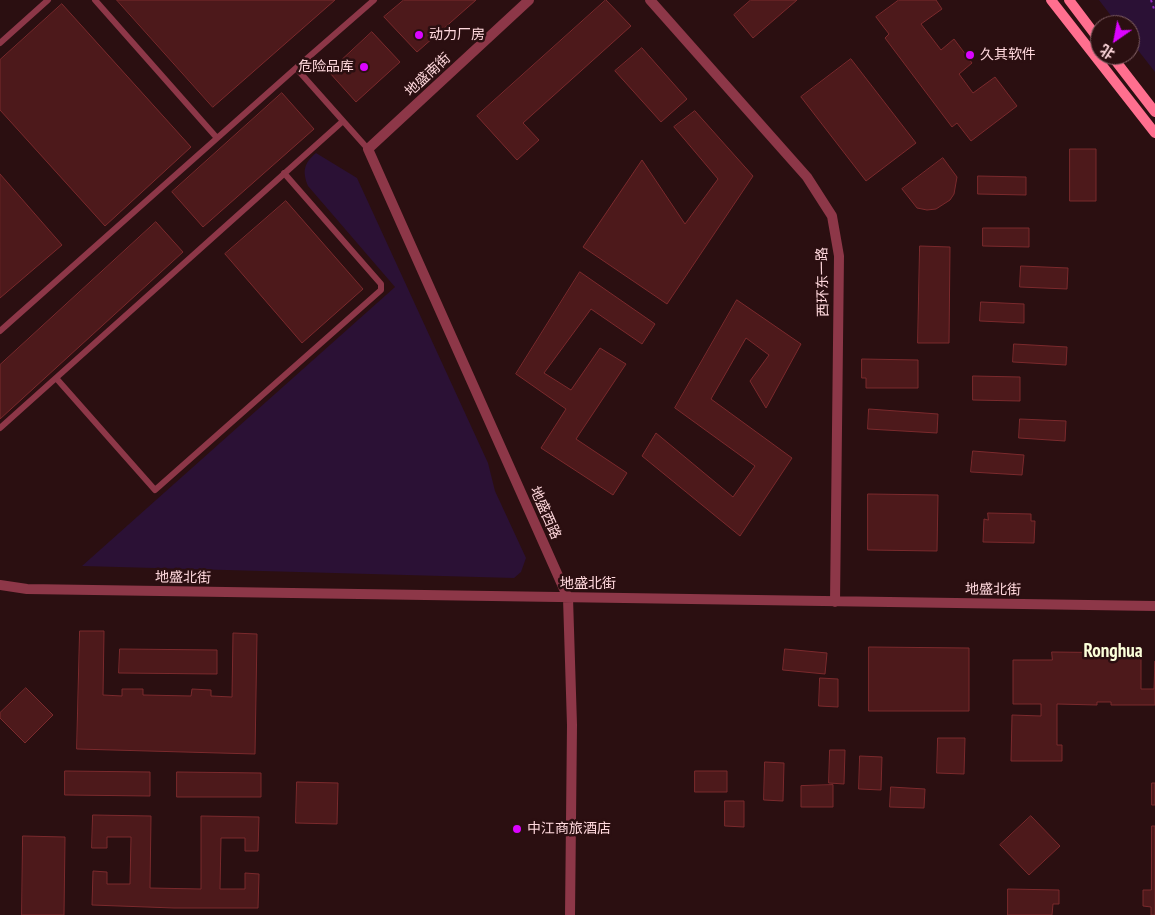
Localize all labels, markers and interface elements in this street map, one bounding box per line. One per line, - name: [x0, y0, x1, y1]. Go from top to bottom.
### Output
- north arrow: [1090, 15, 1140, 65]
- place label: 动力厂房: [429, 27, 485, 43]
- marker: 动力厂房: [413, 29, 425, 41]
- text: 北: [1097, 40, 1118, 63]
- place label: 久其软件: [980, 47, 1036, 63]
- marker: 久其软件: [964, 49, 976, 61]
- street label: 地盛南街: [402, 50, 454, 100]
- place label: 危险品库: [298, 59, 354, 75]
- marker: 危险品库: [358, 61, 370, 73]
- street label: 西环东一路: [814, 247, 832, 317]
- street label: 地盛西路: [526, 484, 564, 542]
- street label: 地盛北街: [155, 569, 211, 587]
- street label: 地盛北街: [560, 576, 616, 592]
- street label: 地盛北街: [965, 581, 1021, 599]
- district label: Ronghua: [1083, 641, 1143, 663]
- place label: 中江商旅酒店: [527, 821, 611, 837]
- marker: 中江商旅酒店: [511, 823, 523, 835]

